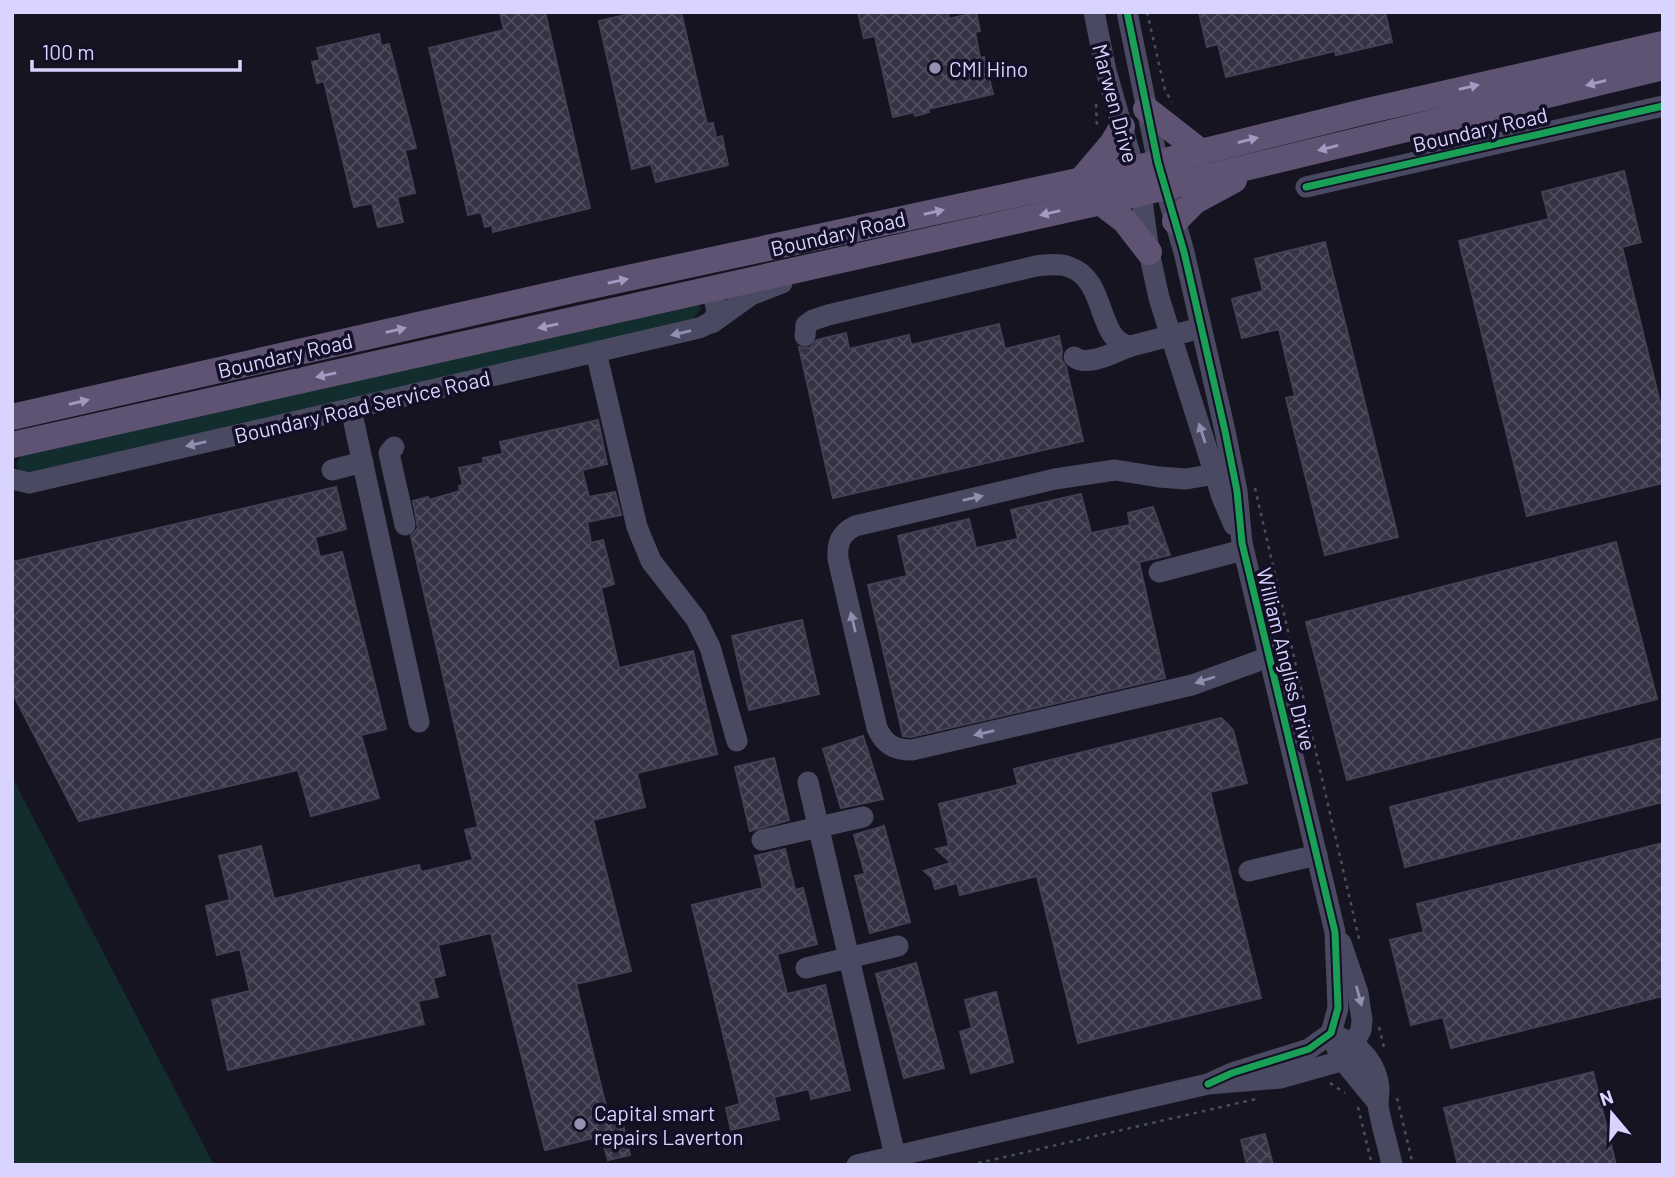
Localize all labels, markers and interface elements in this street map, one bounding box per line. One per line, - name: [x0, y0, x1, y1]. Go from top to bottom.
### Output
- scale bar: [32, 28, 240, 72]
- text: 100 m: [42, 39, 95, 64]
- street label: Marwen Drive: [1088, 41, 1144, 165]
- place label: CMI Hino: [949, 56, 1028, 81]
- marker: CMI Hino: [927, 60, 943, 76]
- one-way arrow: [1585, 78, 1607, 89]
- one-way arrow: [1458, 81, 1480, 92]
- street label: Boundary Road: [1410, 101, 1550, 157]
- one-way arrow: [1237, 134, 1259, 145]
- one-way arrow: [1317, 143, 1339, 154]
- street label: Boundary Road: [768, 205, 908, 261]
- one-way arrow: [923, 206, 945, 217]
- one-way arrow: [1039, 208, 1061, 219]
- one-way arrow: [607, 275, 629, 286]
- one-way arrow: [537, 321, 559, 332]
- one-way arrow: [385, 325, 407, 336]
- street label: Boundary Road: [215, 327, 355, 383]
- one-way arrow: [670, 327, 692, 338]
- street label: Boundary Road Service Road: [232, 364, 492, 448]
- one-way arrow: [315, 370, 337, 381]
- one-way arrow: [68, 396, 90, 407]
- one-way arrow: [1196, 422, 1207, 443]
- one-way arrow: [185, 439, 207, 450]
- one-way arrow: [963, 492, 985, 503]
- street label: William Angliss Drive: [1252, 565, 1322, 753]
- one-way arrow: [847, 611, 858, 633]
- one-way arrow: [1194, 676, 1215, 686]
- one-way arrow: [973, 728, 995, 739]
- one-way arrow: [1354, 986, 1364, 1007]
- north arrow: [1577, 1079, 1647, 1149]
- text: N: [1597, 1085, 1616, 1110]
- place label: Capital smart repairs Laverton: [594, 1100, 744, 1149]
- marker: Capital smart repairs Laverton: [572, 1116, 588, 1132]

